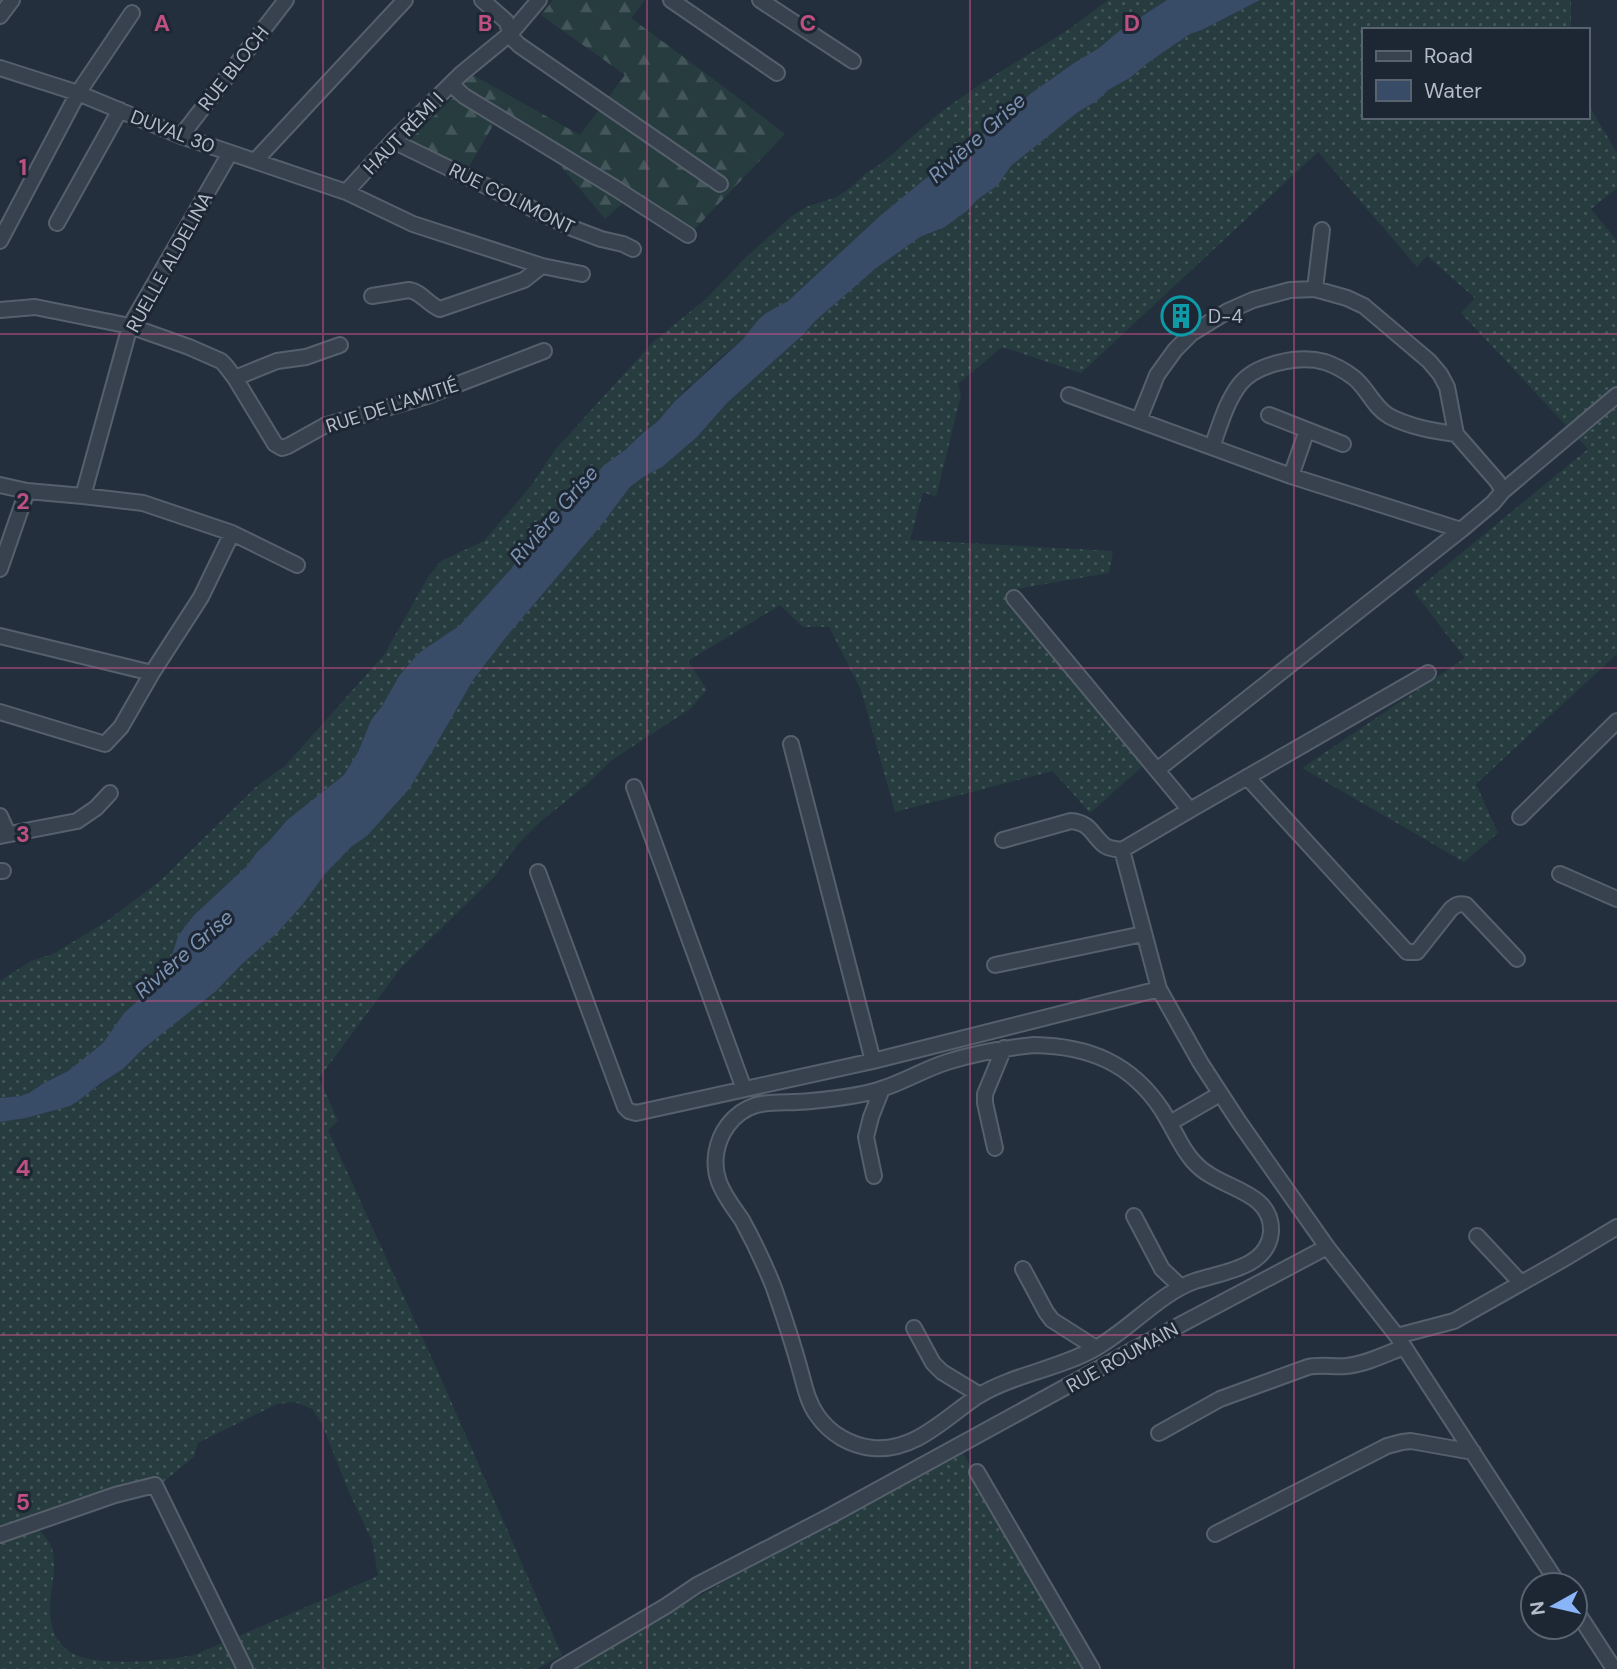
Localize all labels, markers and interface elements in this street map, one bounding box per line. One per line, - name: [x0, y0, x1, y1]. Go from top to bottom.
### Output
- text: A: [154, 8, 170, 38]
- text: B: [478, 8, 492, 38]
- text: C: [800, 8, 816, 38]
- text: D: [1124, 8, 1140, 38]
- street label: RUE BLOCH: [192, 21, 274, 116]
- legend: [1362, 28, 1589, 119]
- text: Road: [1424, 42, 1473, 70]
- text: Water: [1424, 77, 1482, 105]
- street label: HAUT RÉMI I: [358, 87, 449, 180]
- water label: Rivière Grise: [922, 87, 1032, 189]
- street label: DUVAL 30: [127, 104, 219, 159]
- text: 1: [19, 152, 27, 182]
- street label: RUE COLIMONT: [445, 157, 579, 240]
- street label: RUELLE ALDELINA: [120, 187, 219, 337]
- building icon: D-4: [1160, 295, 1202, 337]
- place label: D-4: [1208, 304, 1243, 329]
- street label: RUE DE L'AMITIÉ: [323, 372, 462, 439]
- water label: Rivière Grise: [503, 460, 605, 570]
- text: 2: [16, 486, 30, 516]
- text: 3: [16, 819, 30, 849]
- water label: Rivière Grise: [129, 903, 239, 1005]
- text: 4: [16, 1153, 31, 1183]
- street label: RUE ROUMAIN: [1062, 1316, 1183, 1398]
- text: 5: [16, 1487, 30, 1517]
- north arrow: [1519, 1571, 1589, 1641]
- text: N: [1524, 1600, 1551, 1617]

